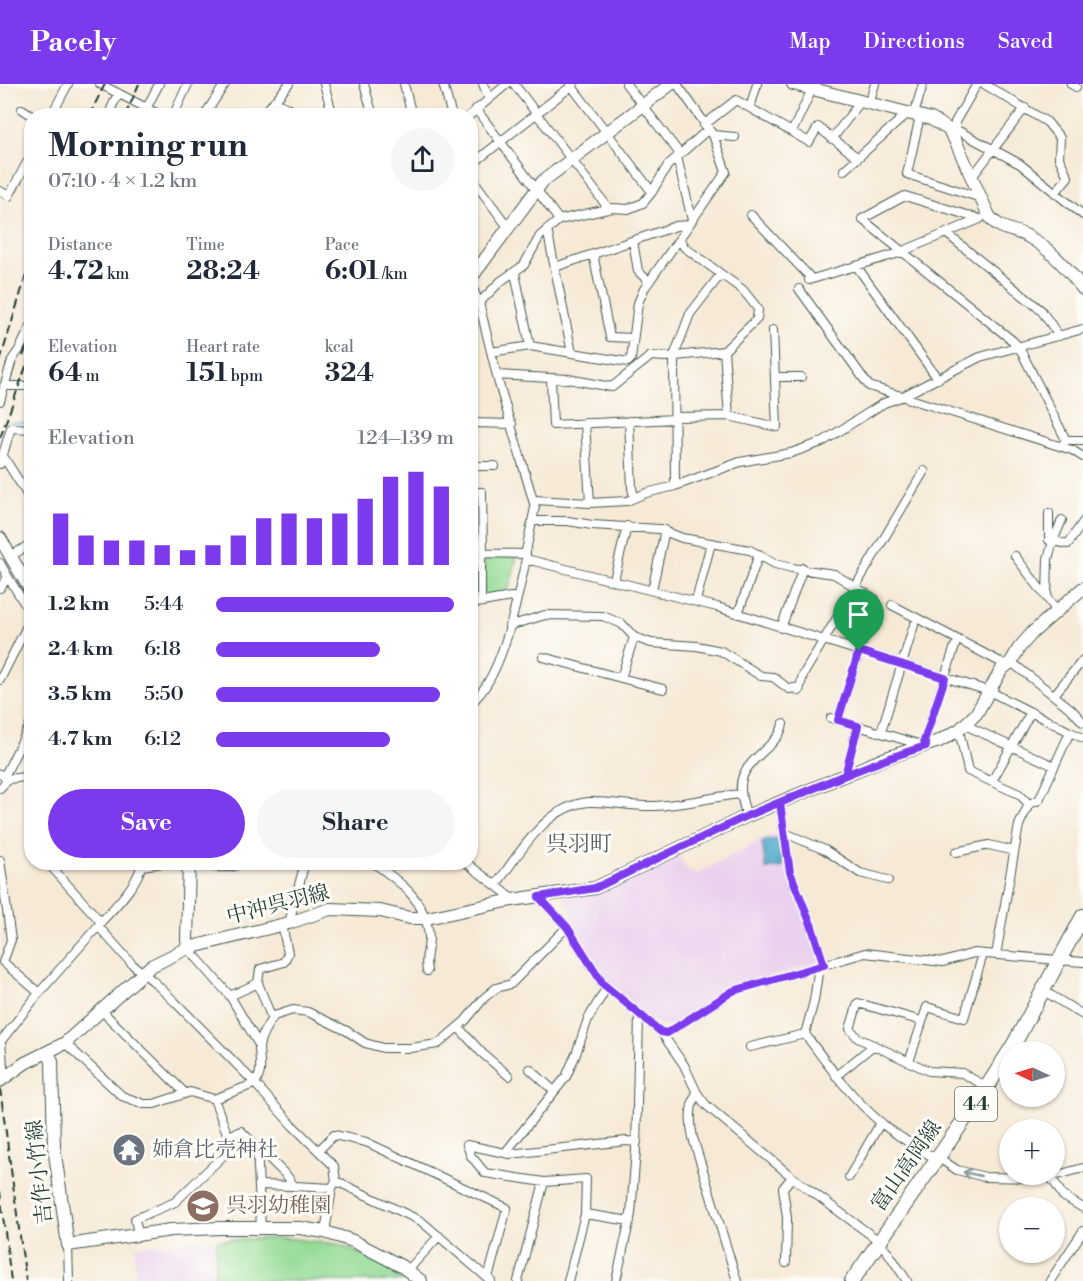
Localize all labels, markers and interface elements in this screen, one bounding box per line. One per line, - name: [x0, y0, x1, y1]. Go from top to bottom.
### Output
- text: Pacely: [30, 25, 116, 60]
- text: Map: [789, 29, 831, 55]
- text: Directions: [864, 29, 965, 55]
- text: Saved: [998, 29, 1053, 55]
- text: Morning run: [48, 126, 248, 167]
- button: share: [391, 128, 454, 191]
- text: 07:10 · 4 × 1.2 km: [48, 169, 197, 194]
- text: Distance: [48, 235, 113, 255]
- text: Time: [186, 235, 225, 255]
- text: Pace: [325, 235, 359, 255]
- text: 4.72: [48, 255, 104, 287]
- text: 28:24: [186, 255, 260, 287]
- text: 6:01: [325, 255, 379, 287]
- text: km: [104, 264, 129, 284]
- text: /km: [379, 264, 407, 284]
- text: Elevation: [48, 337, 117, 357]
- text: Heart rate: [186, 337, 260, 357]
- text: kcal: [325, 337, 354, 357]
- text: 64: [48, 357, 82, 389]
- text: 151: [186, 357, 227, 389]
- text: 324: [325, 357, 374, 389]
- text: m: [82, 366, 100, 386]
- text: bpm: [227, 366, 263, 386]
- text: Elevation: [48, 426, 135, 451]
- text: 124–139 m: [357, 426, 454, 451]
- pin: [833, 589, 884, 651]
- text: 1.2 km: [48, 592, 110, 617]
- text: 5:44: [144, 592, 184, 617]
- icon: arrive: [842, 598, 875, 631]
- text: 2.4 km: [48, 637, 113, 662]
- text: 6:18: [144, 637, 181, 662]
- text: 3.5 km: [48, 682, 112, 707]
- text: 5:50: [144, 682, 184, 707]
- text: 4.7 km: [48, 727, 112, 752]
- text: 6:12: [144, 727, 181, 752]
- button: Save: [48, 789, 245, 858]
- button: Share: [257, 789, 454, 858]
- district label: 呉羽町: [546, 831, 612, 858]
- street label: 中沖呉羽線: [224, 880, 332, 930]
- north arrow: [999, 1041, 1065, 1107]
- map controls: [999, 1041, 1065, 1263]
- road number: 44: [955, 1087, 997, 1121]
- street label: 富山高岡線: [866, 1116, 948, 1216]
- street label: 吉作小竹線: [22, 1118, 58, 1226]
- button: +: [999, 1119, 1065, 1185]
- temple icon: 姉倉比売神社: [111, 1132, 147, 1168]
- place label: 姉倉比売神社: [152, 1137, 278, 1163]
- one-way arrow: [963, 1168, 982, 1180]
- school or university icon: 呉羽幼稚園: [185, 1188, 221, 1224]
- place label: 呉羽幼稚園: [226, 1193, 331, 1219]
- button: −: [999, 1197, 1065, 1263]

